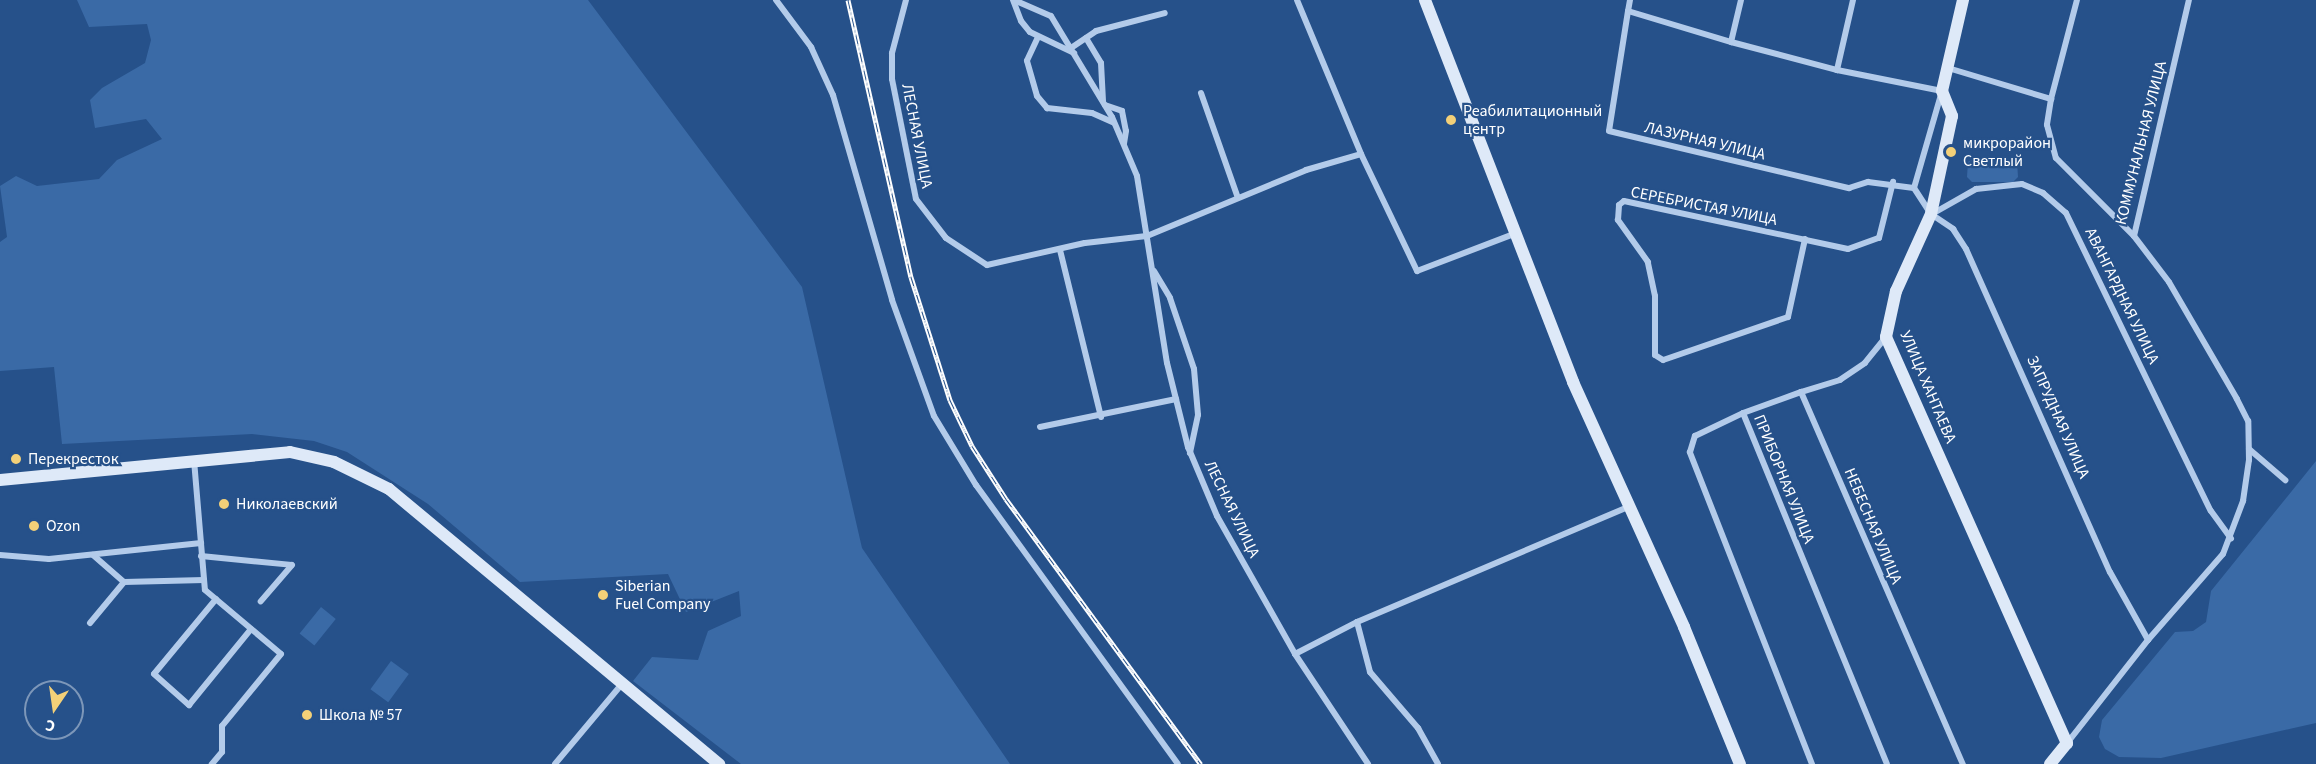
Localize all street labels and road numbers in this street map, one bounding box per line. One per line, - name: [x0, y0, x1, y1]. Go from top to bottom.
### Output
- street label: КОММУНАЛЬНАЯ УЛИЦА: [2111, 59, 2171, 227]
- street label: ЛЕСНАЯ УЛИЦА: [897, 82, 937, 190]
- street label: ЛАЗУРНАЯ УЛИЦА: [1643, 118, 1767, 164]
- street label: СЕРЕБРИСТАЯ УЛИЦА: [1629, 182, 1779, 230]
- street label: АВАНГАРДНАЯ УЛИЦА: [2081, 225, 2163, 367]
- street label: УЛИЦА ХАНТАЕВА: [1896, 328, 1960, 446]
- street label: ЗАПРУДНАЯ УЛИЦА: [2022, 353, 2094, 481]
- street label: ПРИБОРНАЯ УЛИЦА: [1749, 412, 1819, 546]
- street label: ЛЕСНАЯ УЛИЦА: [1200, 457, 1264, 561]
- street label: НЕБЕСНАЯ УЛИЦА: [1840, 465, 1906, 587]

